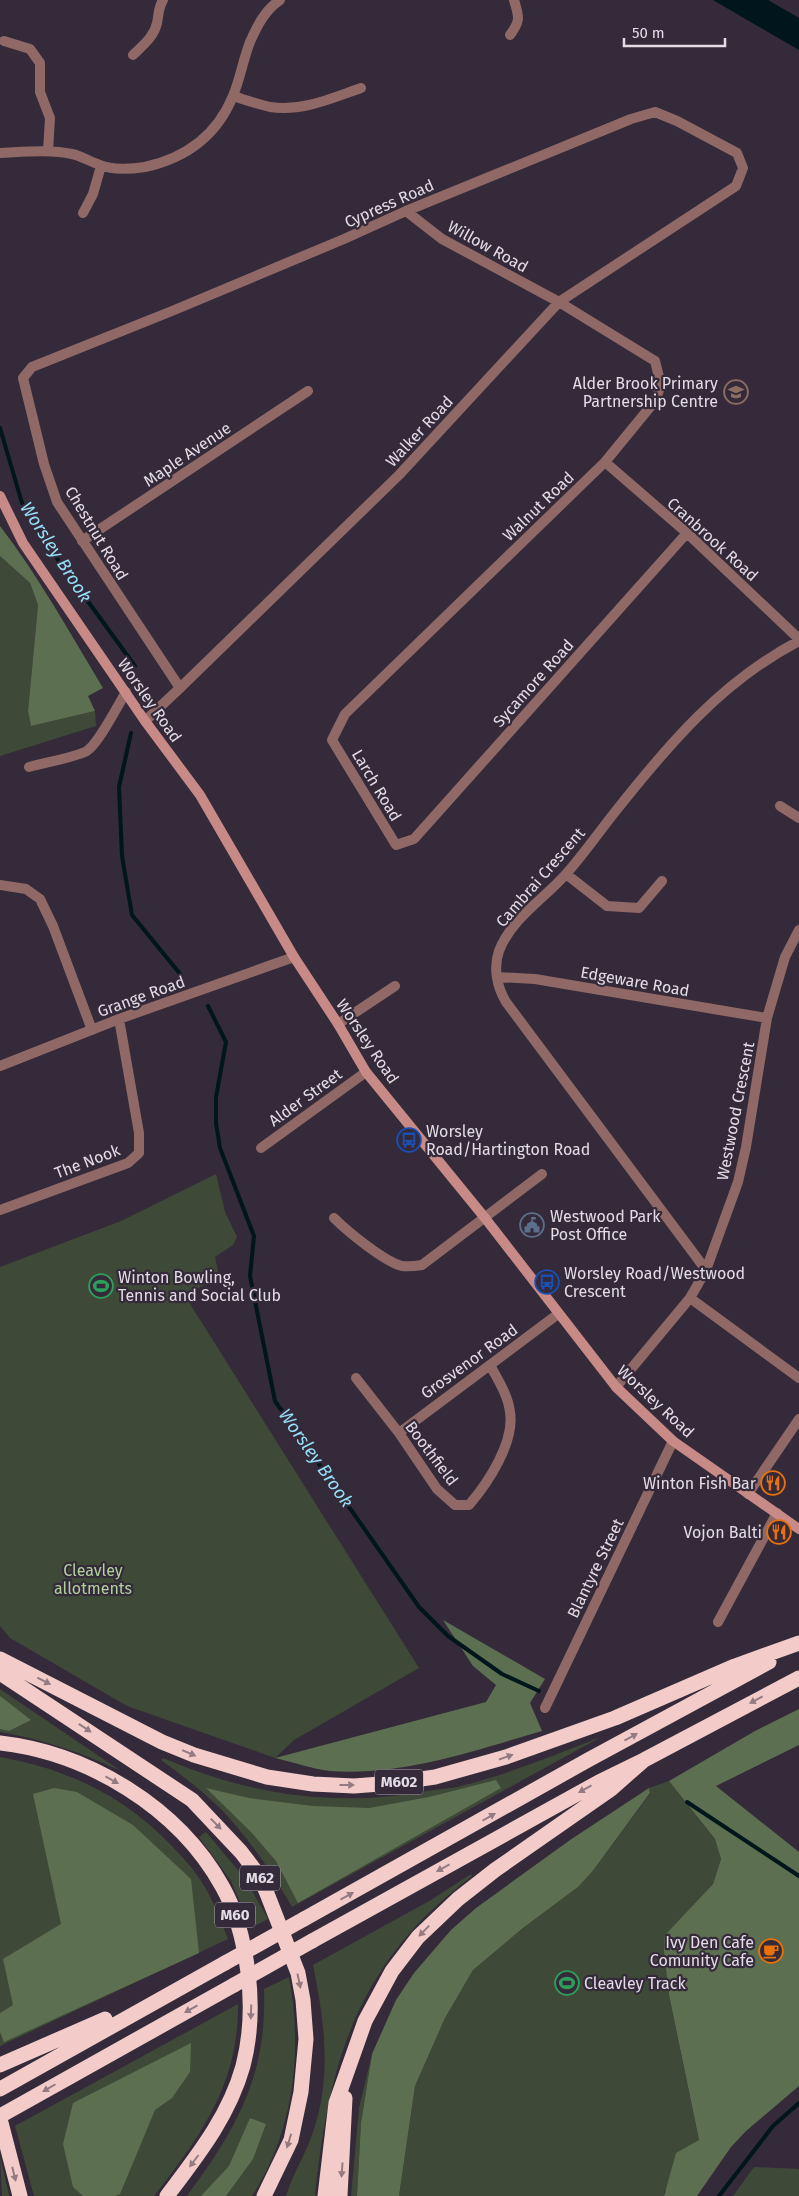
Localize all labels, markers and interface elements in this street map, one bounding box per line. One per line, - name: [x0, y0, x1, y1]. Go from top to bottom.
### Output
- scale bar: [624, 15, 725, 47]
- text: 50 m: [632, 24, 665, 42]
- street label: Cypress Road: [342, 175, 437, 232]
- street label: Willow Road: [444, 217, 531, 276]
- place label: Alder Brook Primary Partnership Centre: [573, 374, 718, 411]
- school or university icon: Alder Brook Primary Partnership Centre: [723, 379, 749, 405]
- street label: Walker Road: [382, 392, 457, 471]
- street label: Maple Avenue: [140, 418, 235, 491]
- street label: Walnut Road: [499, 468, 578, 545]
- street label: Chestnut Road: [61, 483, 132, 583]
- street label: Cranbrook Road: [663, 494, 762, 585]
- water label: Worsley Brook: [15, 498, 97, 607]
- street label: Sycamore Road: [489, 636, 578, 731]
- street label: Worsley Road: [114, 655, 186, 746]
- street label: Larch Road: [348, 746, 405, 825]
- street label: Cambrai Crescent: [492, 824, 589, 931]
- street label: Edgeware Road: [579, 963, 691, 1000]
- street label: Grange Road: [95, 972, 188, 1021]
- street label: Worsley Road: [332, 995, 403, 1087]
- street label: Westwood Crescent: [713, 1040, 758, 1182]
- street label: Alder Street: [265, 1064, 346, 1130]
- place label: Worsley Road/Hartington Road: [426, 1122, 590, 1159]
- bus stop icon: Worsley Road/Hartington Road: [396, 1127, 422, 1153]
- street label: The Nook: [52, 1140, 123, 1183]
- place label: Westwood Park Post Office: [550, 1207, 661, 1244]
- public building icon: Westwood Park Post Office: [519, 1212, 545, 1238]
- place label: Worsley Road/Westwood Crescent: [564, 1264, 745, 1301]
- place label: Winton Bowling, Tennis and Social Club: [118, 1268, 281, 1305]
- bus stop icon: Worsley Road/Westwood Crescent: [534, 1269, 560, 1295]
- sports icon: Winton Bowling, Tennis and Social Club: [88, 1273, 114, 1299]
- street label: Grosvenor Road: [417, 1320, 521, 1403]
- street label: Worsley Road: [613, 1361, 698, 1442]
- water label: Worsley Brook: [274, 1404, 358, 1512]
- street label: Boothfield: [401, 1417, 462, 1489]
- restaurant icon: Winton Fish Bar: [760, 1470, 786, 1496]
- place label: Winton Fish Bar: [643, 1474, 757, 1493]
- street label: Blantyre Street: [563, 1515, 628, 1621]
- restaurant icon: Vojon Balti: [766, 1519, 792, 1545]
- place label: Vojon Balti: [683, 1523, 762, 1542]
- park label: Cleavley allotments: [54, 1561, 132, 1598]
- one-way arrow: [36, 1677, 51, 1685]
- one-way arrow: [749, 1696, 762, 1705]
- one-way arrow: [78, 1724, 92, 1733]
- one-way arrow: [623, 1733, 638, 1741]
- one-way arrow: [182, 1750, 196, 1758]
- one-way arrow: [499, 1753, 514, 1760]
- road number: M602: [375, 1770, 423, 1794]
- one-way arrow: [105, 1776, 119, 1784]
- one-way arrow: [339, 1781, 355, 1789]
- one-way arrow: [578, 1785, 592, 1794]
- one-way arrow: [482, 1812, 495, 1821]
- one-way arrow: [210, 1818, 222, 1830]
- one-way arrow: [436, 1864, 450, 1873]
- road number: M62: [240, 1866, 280, 1890]
- one-way arrow: [340, 1891, 354, 1900]
- road number: M60: [215, 1902, 255, 1928]
- one-way arrow: [418, 1925, 430, 1937]
- place label: Ivy Den Cafe Comunity Cafe: [650, 1933, 754, 1970]
- cafe icon: Ivy Den Cafe Comunity Cafe: [758, 1938, 784, 1964]
- sports icon: Cleavley Track: [554, 1970, 580, 1996]
- one-way arrow: [296, 1973, 304, 1989]
- place label: Cleavley Track: [584, 1974, 686, 1993]
- one-way arrow: [247, 2004, 255, 2020]
- one-way arrow: [184, 2005, 198, 2013]
- one-way arrow: [42, 2084, 57, 2092]
- one-way arrow: [285, 2134, 293, 2149]
- one-way arrow: [188, 2154, 199, 2167]
- one-way arrow: [338, 2162, 346, 2178]
- one-way arrow: [10, 2167, 18, 2182]

